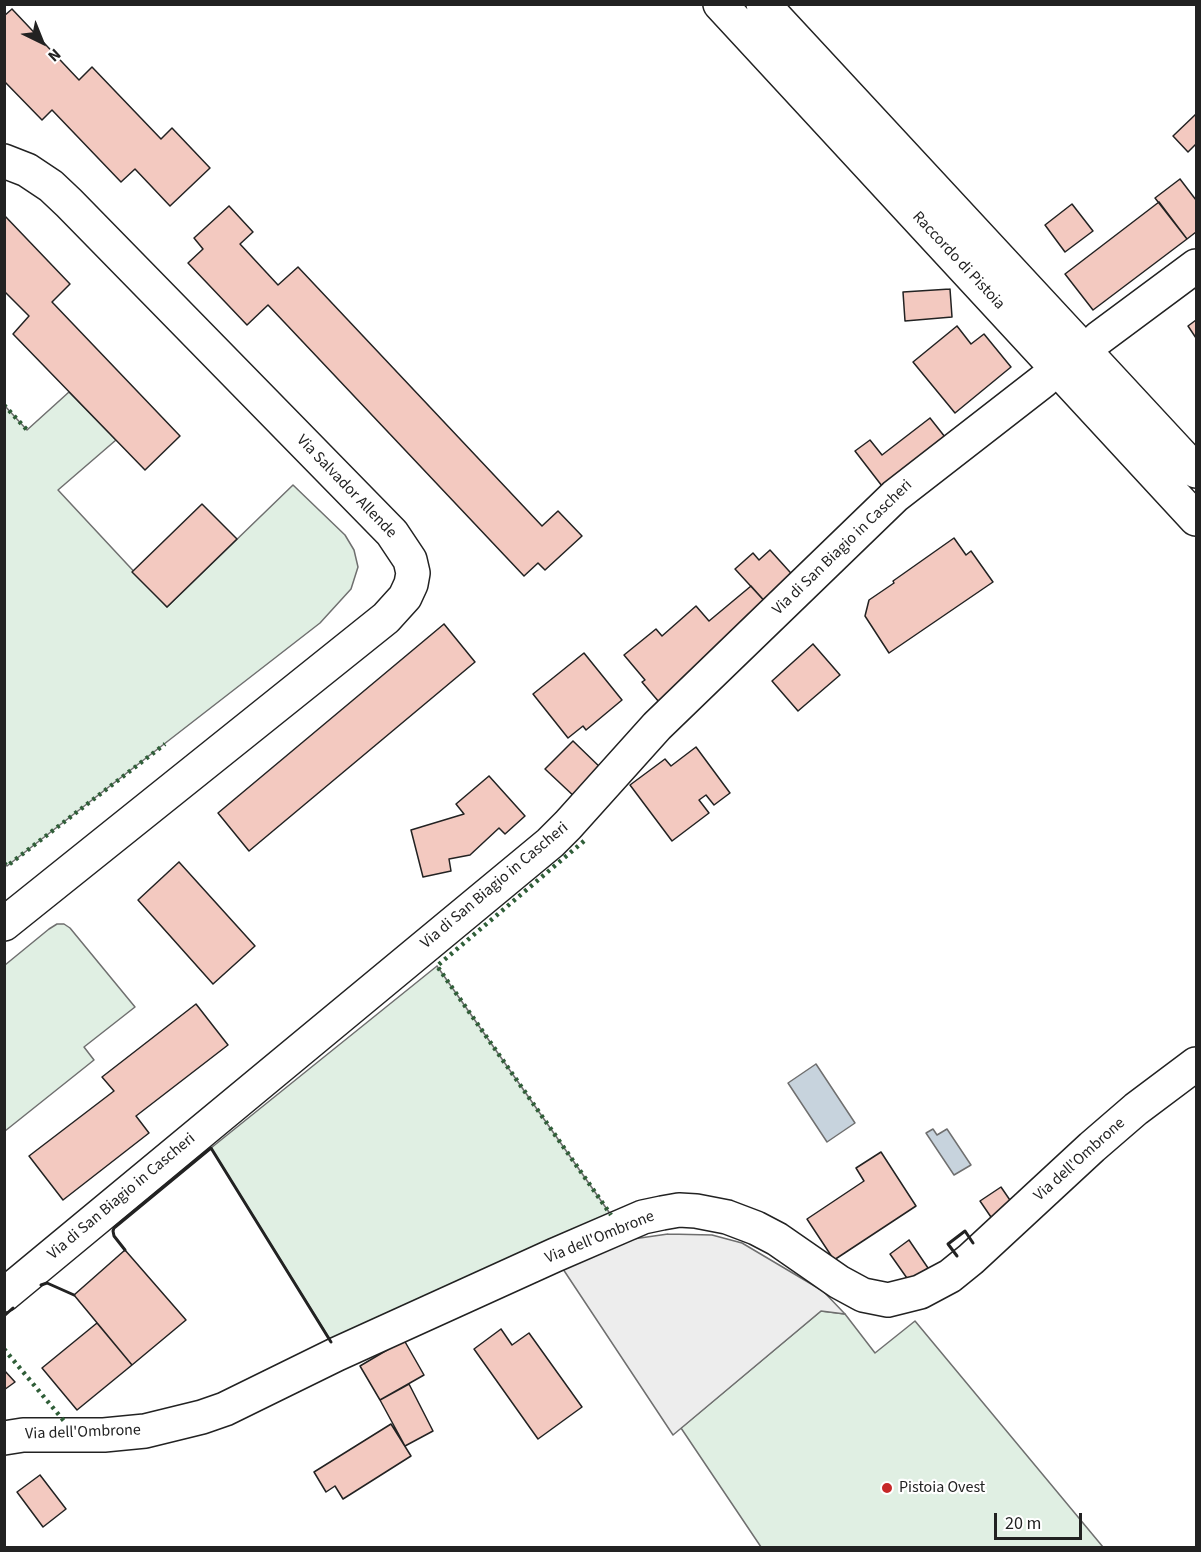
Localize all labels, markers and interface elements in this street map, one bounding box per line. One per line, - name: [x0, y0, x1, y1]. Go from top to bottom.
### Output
- north arrow: [12, 12, 72, 72]
- text: N: [43, 43, 66, 67]
- street label: Raccordo di Pistoia: [908, 208, 1008, 314]
- street label: Via Salvador Allende: [292, 431, 400, 543]
- street label: Via di San Biagio in Cascheri: [769, 476, 917, 620]
- street label: Via di San Biagio in Cascheri: [417, 819, 573, 953]
- street label: Via dell'Ombrone: [1031, 1114, 1129, 1206]
- street label: Via di San Biagio in Cascheri: [44, 1130, 200, 1264]
- street label: Via dell'Ombrone: [543, 1207, 657, 1269]
- street label: Via dell'Ombrone: [25, 1421, 141, 1445]
- place label: Pistoia Ovest: [899, 1478, 985, 1498]
- marker: Pistoia Ovest: [880, 1481, 894, 1495]
- scale bar: [997, 1501, 1086, 1539]
- text: 20 m: [1005, 1511, 1041, 1536]

